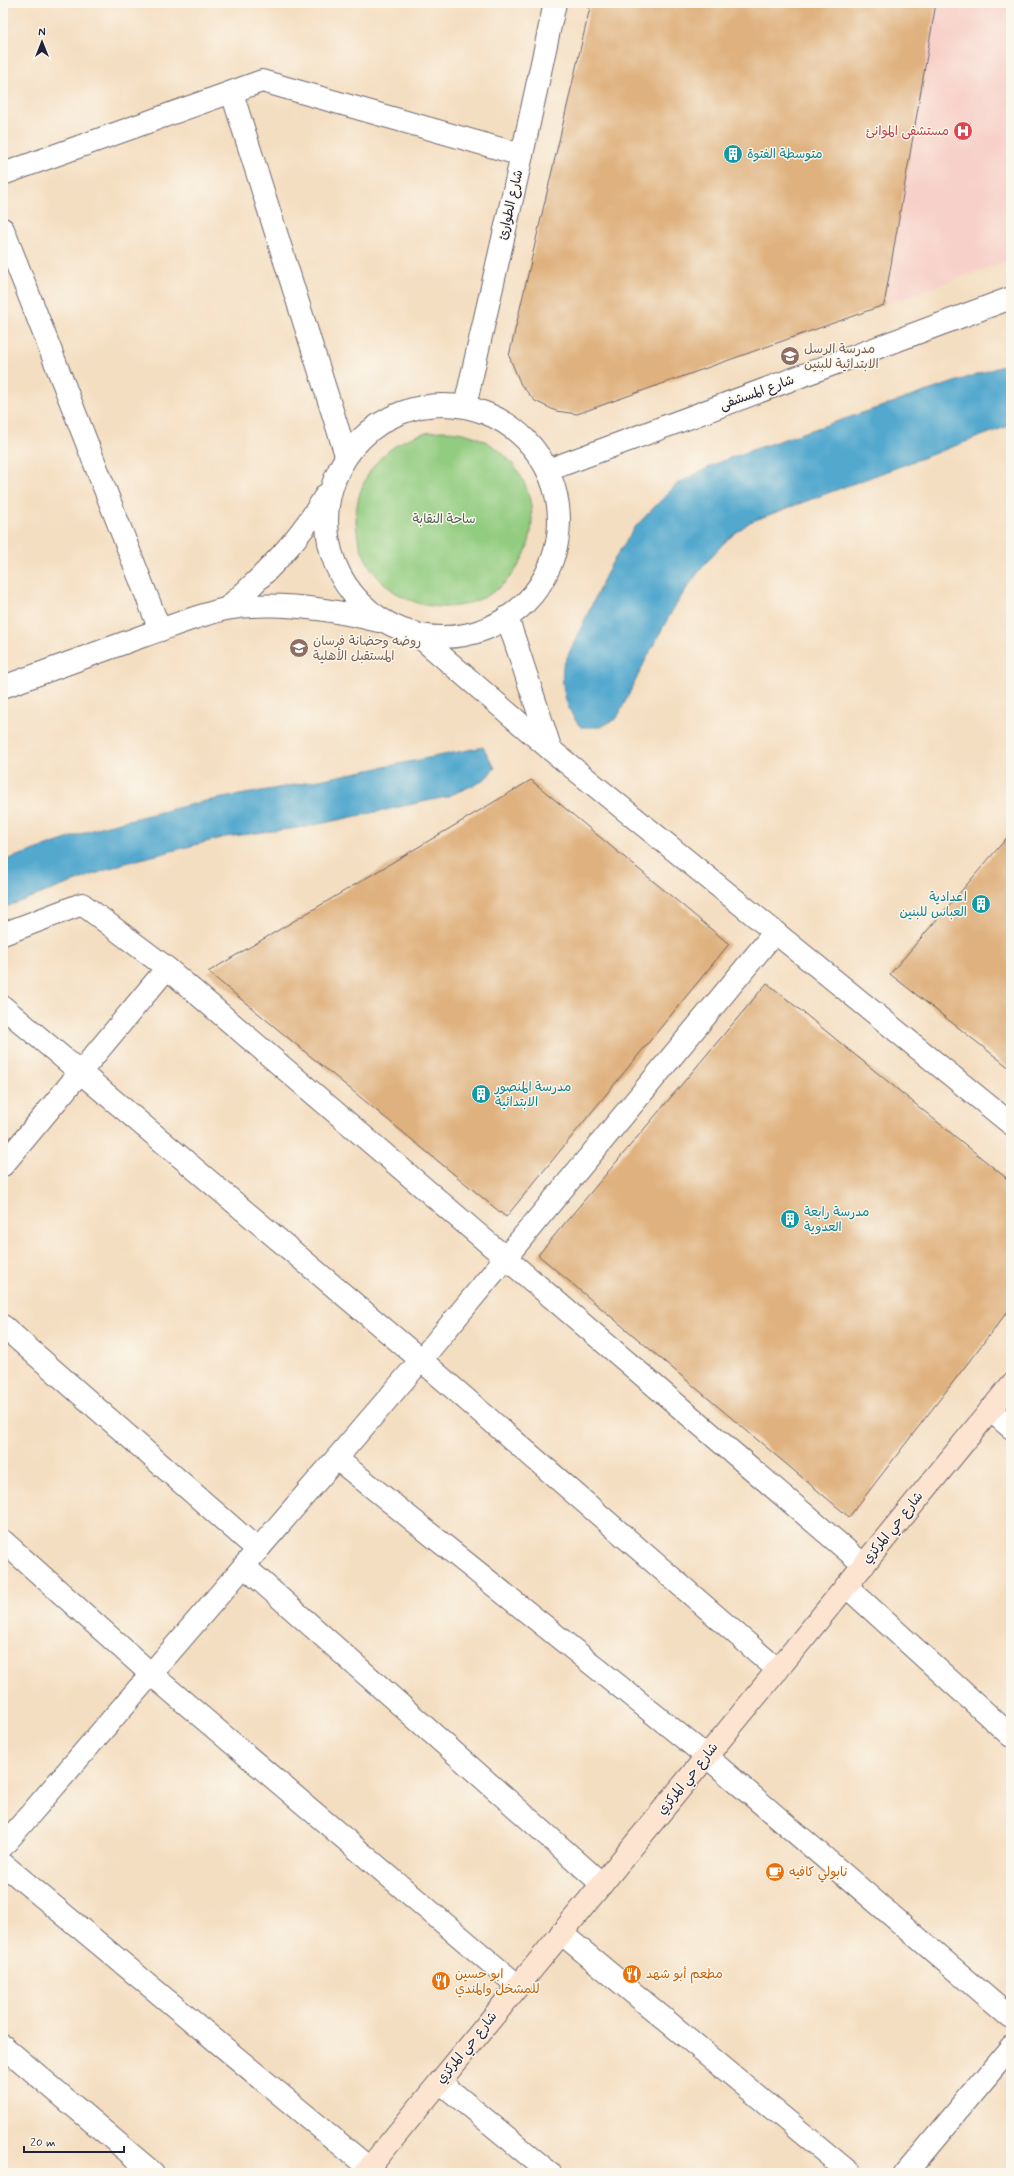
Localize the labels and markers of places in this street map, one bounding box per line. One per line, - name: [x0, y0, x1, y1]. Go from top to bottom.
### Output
- hospital icon: مستشفى الموانئ: [952, 120, 974, 142]
- place label: مستشفى الموانئ: [866, 123, 949, 140]
- building icon: متوسطة الفتوة: [722, 143, 744, 165]
- place label: متوسطة الفتوة: [747, 146, 823, 163]
- place label: مدرسة الرسل الابتدائية للبنين: [804, 341, 879, 373]
- school or university icon: مدرسة الرسل الابتدائية للبنين: [779, 345, 801, 367]
- place label: روضه وحضانة فرسان المستقبل الأهلية: [313, 633, 421, 665]
- school or university icon: روضه وحضانة فرسان المستقبل الأهلية: [288, 637, 310, 659]
- place label: اعدادية العباس للبنين: [899, 889, 967, 921]
- building icon: اعدادية العباس للبنين: [970, 893, 992, 915]
- place label: مدرسة المنصور الابتدائية: [494, 1079, 571, 1111]
- building icon: مدرسة المنصور الابتدائية: [470, 1083, 492, 1105]
- place label: مدرسة رابعة العدوية: [804, 1204, 869, 1236]
- building icon: مدرسة رابعة العدوية: [779, 1208, 801, 1230]
- cafe icon: نابولي كافيه: [764, 1861, 786, 1883]
- place label: نابولي كافيه: [789, 1864, 847, 1883]
- restaurant icon: مطعم أبو شهد: [621, 1963, 643, 1985]
- place label: ابو حسين للمشخل والمندي: [455, 1966, 540, 1998]
- place label: مطعم أبو شهد: [646, 1966, 723, 1984]
- restaurant icon: ابو حسين للمشخل والمندي: [430, 1970, 452, 1992]

